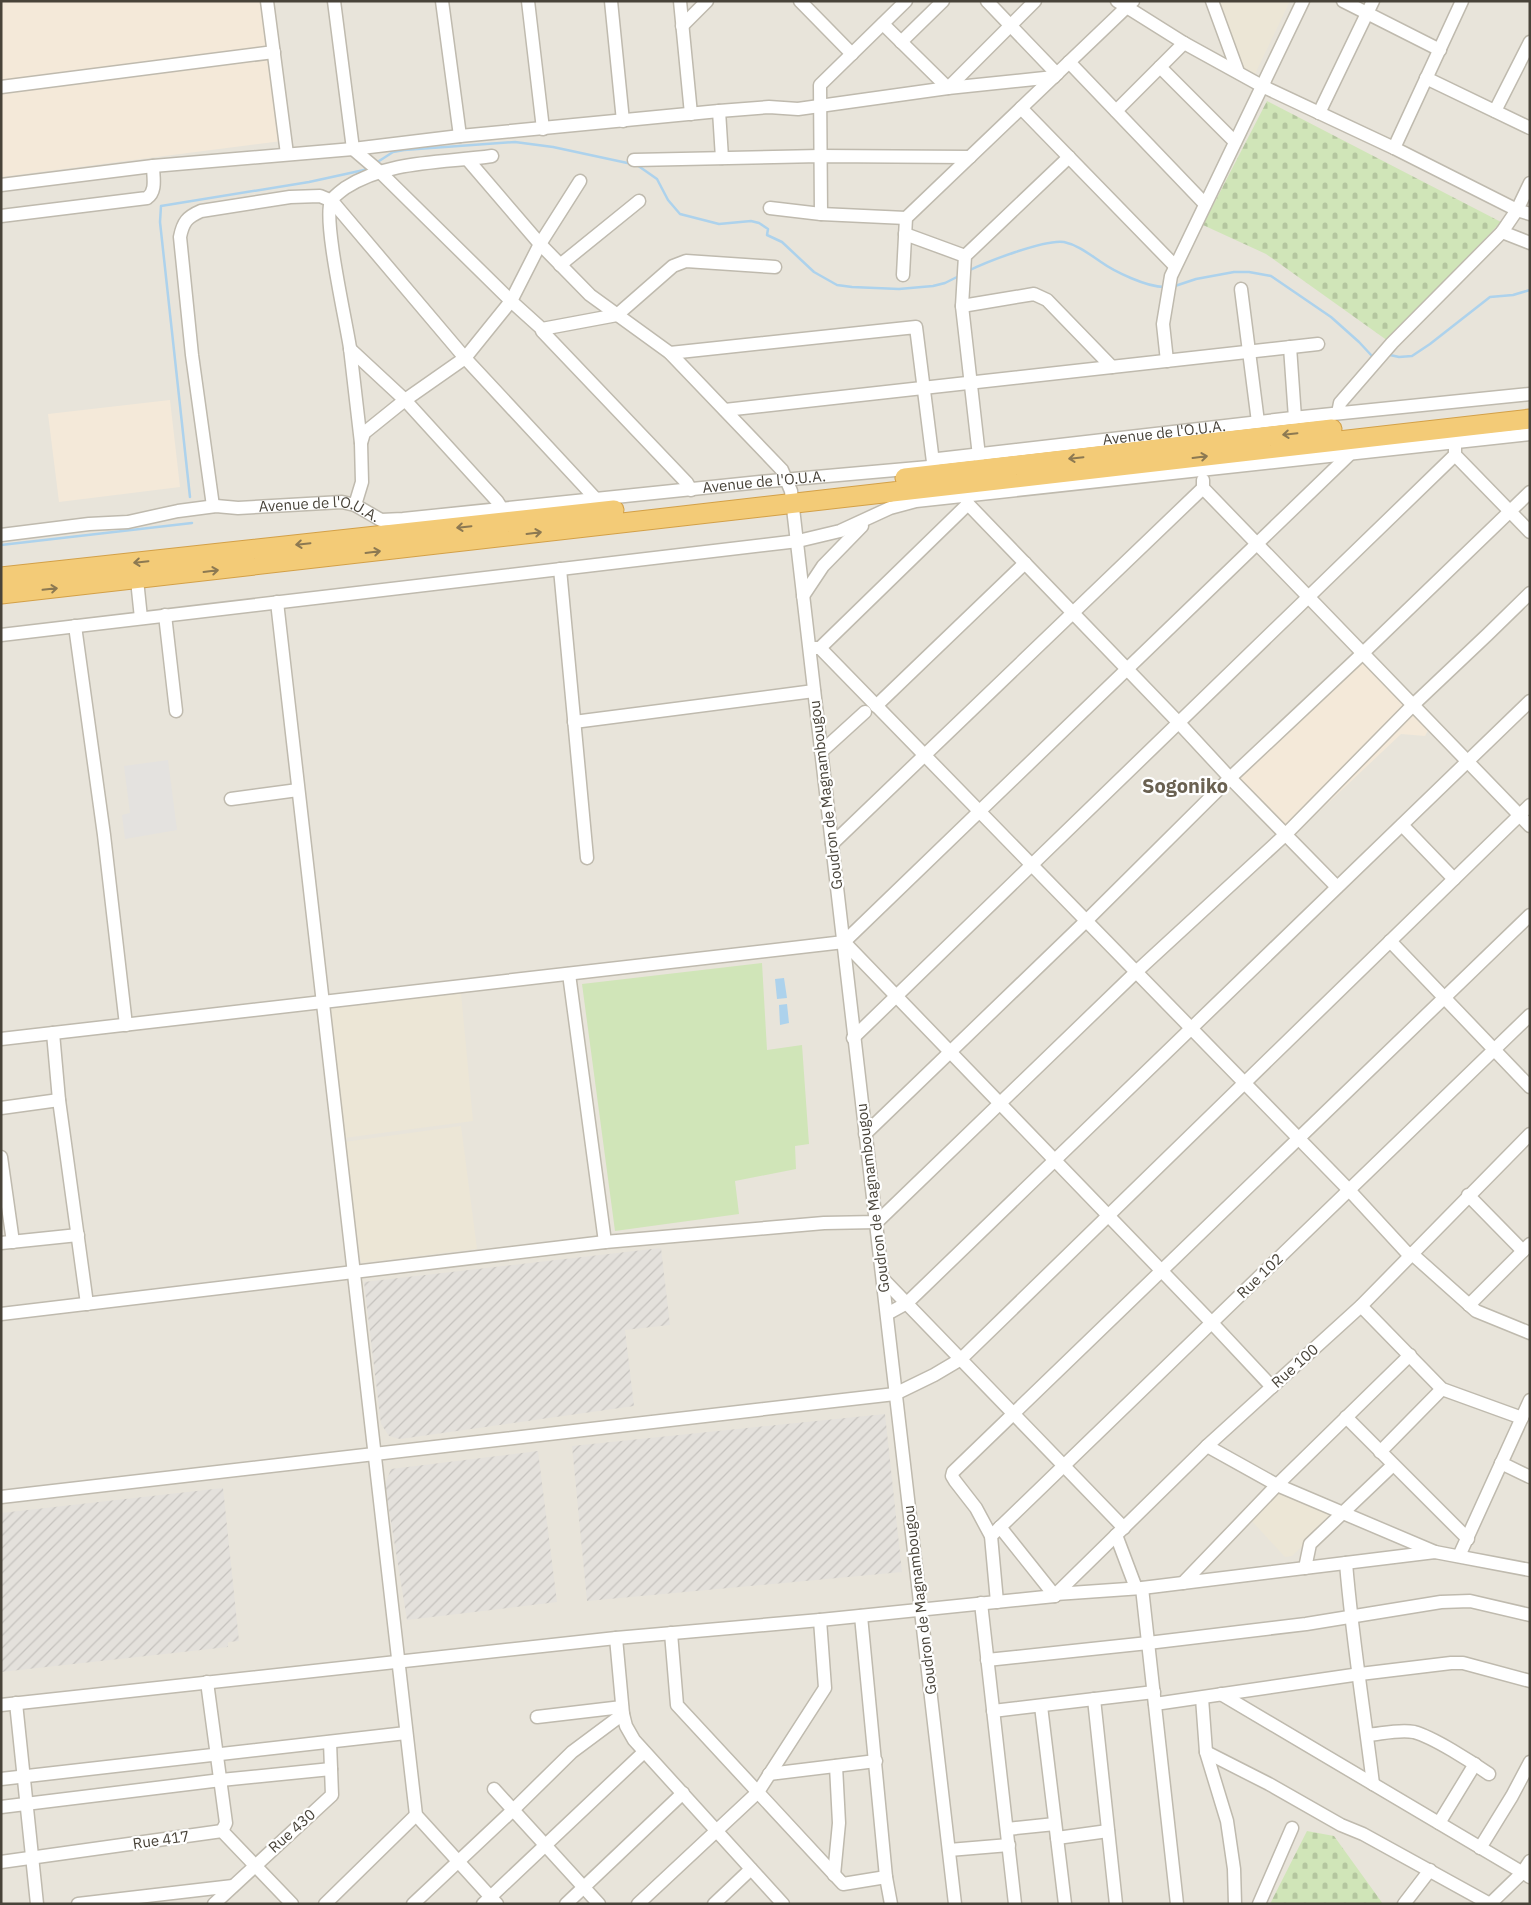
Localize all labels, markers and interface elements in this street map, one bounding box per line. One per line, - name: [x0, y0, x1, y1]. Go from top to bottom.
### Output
- street label: Avenue de l'O.U.A.: [1102, 416, 1227, 449]
- one-way arrow: [1282, 429, 1298, 438]
- one-way arrow: [1192, 452, 1208, 462]
- one-way arrow: [1069, 453, 1085, 463]
- street label: Avenue de l'O.U.A.: [702, 466, 827, 497]
- street label: Avenue de l'O.U.A.: [258, 492, 383, 526]
- one-way arrow: [456, 522, 472, 532]
- one-way arrow: [526, 528, 542, 538]
- one-way arrow: [295, 539, 311, 549]
- one-way arrow: [364, 547, 380, 557]
- one-way arrow: [133, 557, 149, 567]
- one-way arrow: [203, 566, 219, 576]
- one-way arrow: [41, 584, 57, 594]
- street label: Goudron de Magnambougou: [804, 699, 847, 891]
- district label: Sogoniko: [1142, 772, 1228, 799]
- street label: Goudron de Magnambougou: [851, 1102, 894, 1294]
- street label: Rue 102: [1233, 1249, 1287, 1302]
- street label: Rue 100: [1267, 1340, 1322, 1392]
- street label: Goudron de Magnambougou: [898, 1504, 941, 1696]
- street label: Rue 430: [264, 1805, 319, 1857]
- street label: Rue 417: [131, 1826, 190, 1853]

